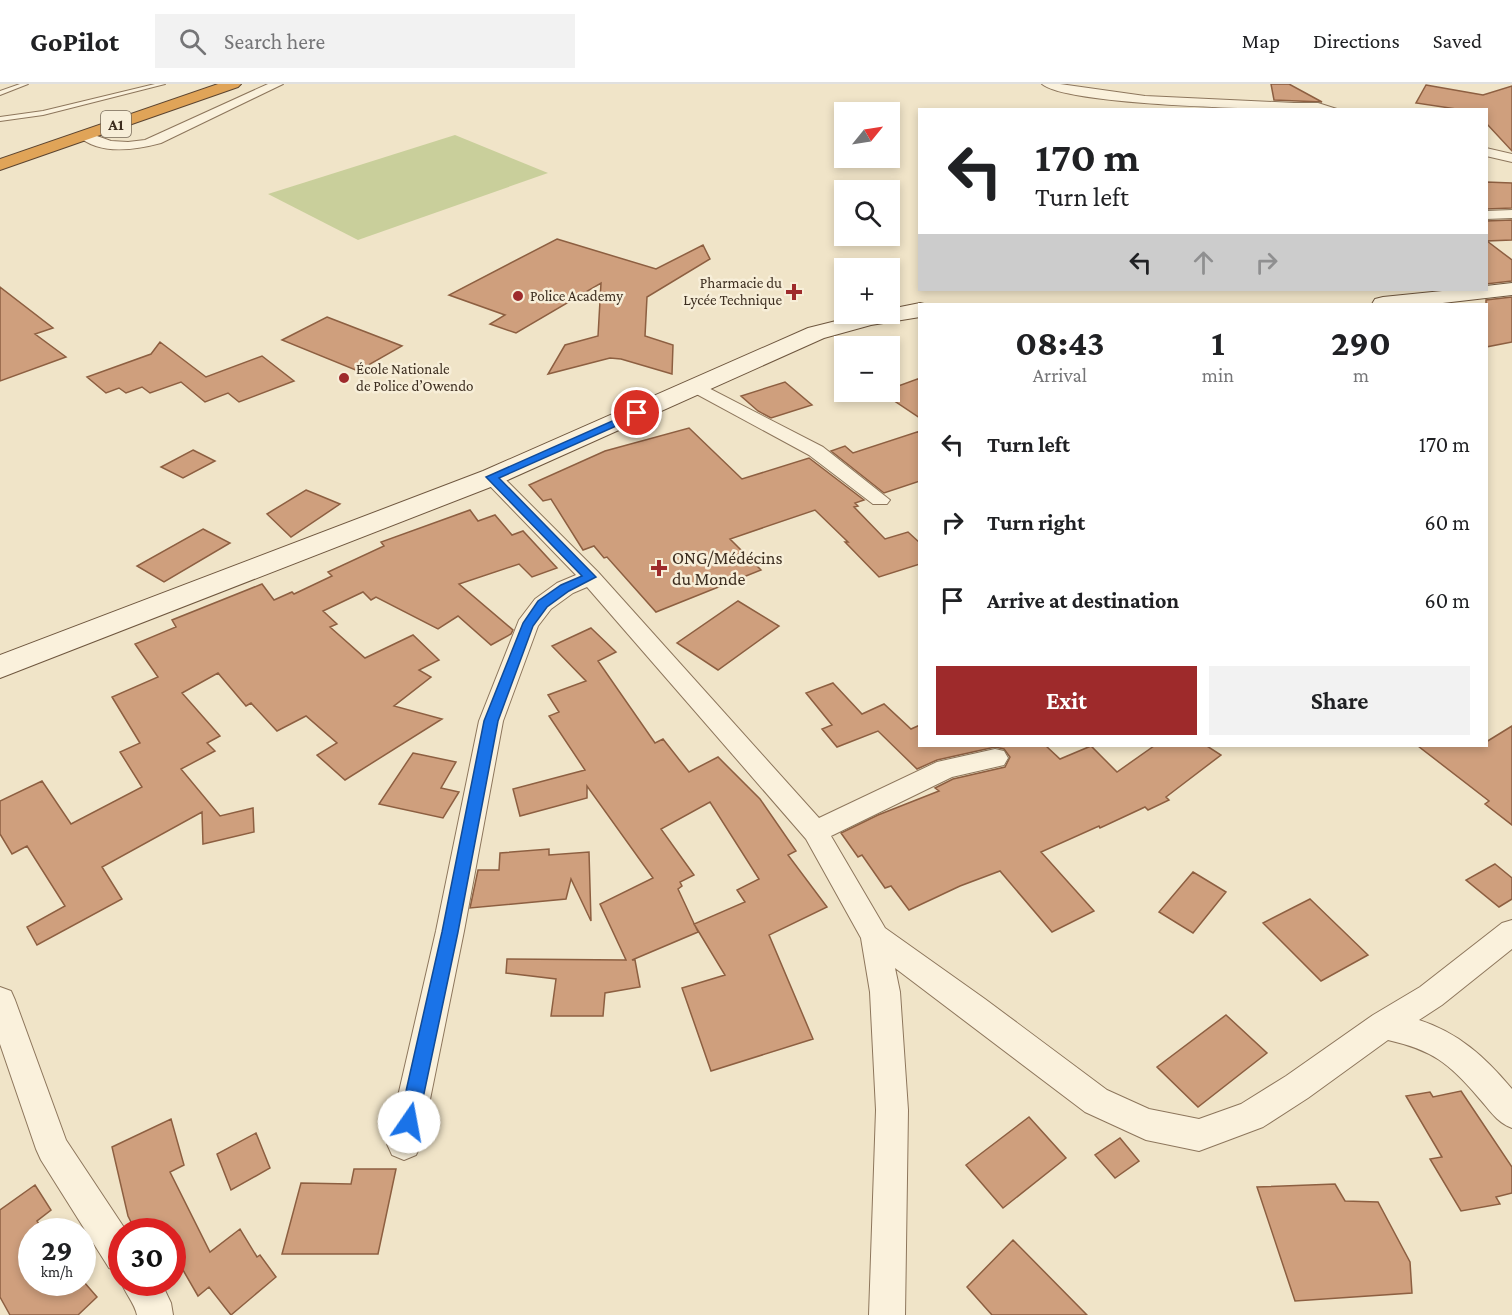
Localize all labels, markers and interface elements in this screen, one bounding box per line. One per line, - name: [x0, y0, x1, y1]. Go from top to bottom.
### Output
- search box: [155, 14, 575, 68]
- icon: search: [176, 25, 209, 58]
- text: GoPilot: [30, 26, 119, 57]
- text: Search here: [224, 29, 325, 54]
- text: Map: [1242, 29, 1280, 53]
- text: Directions: [1313, 29, 1400, 53]
- text: Saved: [1433, 29, 1482, 53]
- north arrow: [834, 102, 900, 168]
- map controls: [834, 102, 900, 402]
- road number: A1: [101, 111, 131, 137]
- icon: left: [936, 132, 1014, 210]
- text: 170 m: [1035, 133, 1140, 180]
- button: search: [834, 180, 900, 246]
- text: Turn left: [1035, 182, 1129, 212]
- icon: left: [1124, 246, 1157, 279]
- icon: ahead: [1187, 246, 1220, 279]
- icon: right: [1250, 246, 1283, 279]
- button: +: [834, 258, 900, 324]
- place label: Pharmacie du Lycée Technique: [683, 275, 782, 309]
- marker: Pharmacie du Lycée Technique: [787, 285, 801, 299]
- place label: Police Academy: [530, 288, 623, 305]
- marker: Police Academy: [511, 289, 525, 303]
- text: 08:43: [1015, 323, 1105, 363]
- text: 1: [1211, 323, 1225, 363]
- text: 290: [1331, 323, 1391, 363]
- button: −: [834, 336, 900, 402]
- place label: École Nationale de Police d’Owendo: [356, 361, 474, 394]
- text: Arrival: [1033, 364, 1087, 386]
- text: min: [1202, 364, 1234, 386]
- text: m: [1353, 364, 1369, 386]
- marker: École Nationale de Police d’Owendo: [337, 371, 351, 385]
- pin: [611, 387, 662, 438]
- icon: arrive: [620, 396, 653, 429]
- icon: left: [936, 428, 969, 461]
- text: Turn left: [987, 432, 1070, 457]
- text: 170 m: [1419, 432, 1470, 457]
- icon: right: [936, 506, 969, 539]
- text: Turn right: [987, 510, 1085, 535]
- text: 60 m: [1425, 510, 1470, 535]
- place label: ONG/Médécins du Monde: [672, 548, 783, 589]
- marker: ONG/Médécins du Monde: [650, 559, 668, 577]
- icon: arrive: [936, 584, 969, 617]
- text: Arrive at destination: [987, 588, 1179, 613]
- text: 60 m: [1425, 588, 1470, 613]
- button: Exit: [936, 666, 1197, 735]
- button: Share: [1209, 666, 1470, 735]
- position arrow: [377, 1090, 441, 1154]
- speed limit sign: 30: [108, 1218, 186, 1296]
- text: 29: [41, 1233, 73, 1266]
- text: km/h: [41, 1264, 73, 1280]

